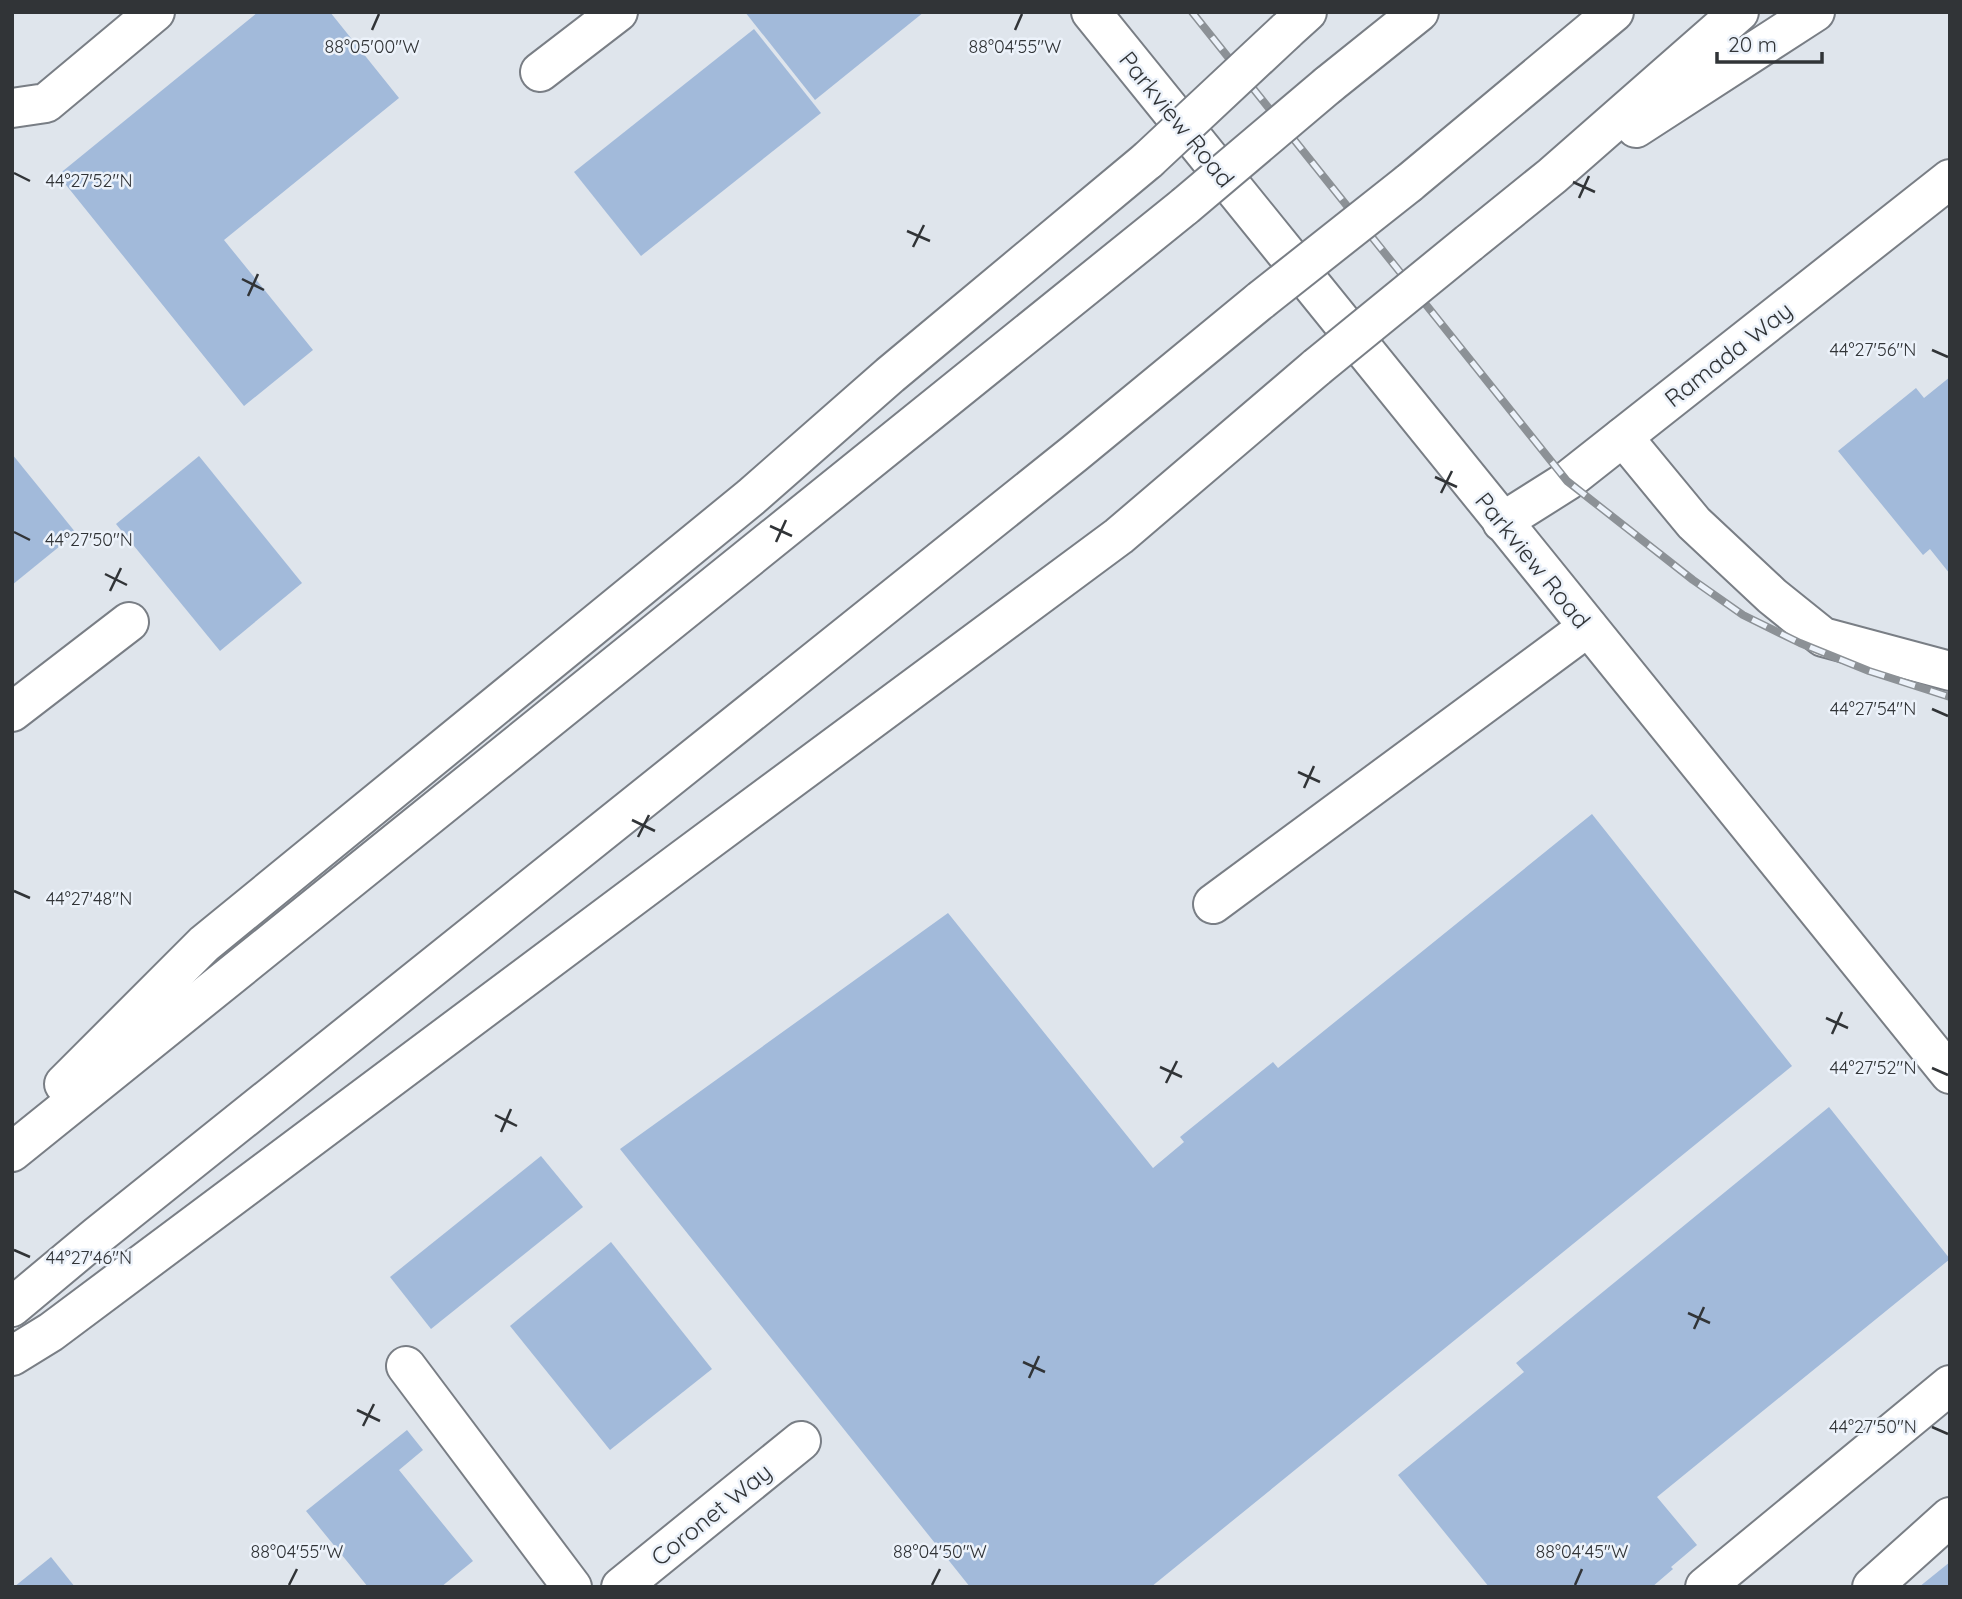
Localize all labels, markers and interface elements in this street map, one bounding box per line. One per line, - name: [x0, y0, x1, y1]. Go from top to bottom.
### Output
- scale bar: [1717, 21, 1822, 65]
- text: 20 m: [1728, 31, 1777, 57]
- text: 88°05'00"W: [324, 35, 420, 58]
- text: 88°04'55"W: [969, 35, 1062, 58]
- street label: Parkview Road: [1113, 45, 1241, 193]
- text: 44°27'52"N: [45, 169, 133, 192]
- street label: Ramada Way: [1658, 295, 1798, 413]
- text: 44°27'56"N: [1830, 338, 1916, 361]
- street label: Parkview Road: [1469, 486, 1597, 634]
- text: 44°27'50"N: [45, 528, 133, 551]
- text: 44°27'54"N: [1830, 697, 1916, 720]
- text: 44°27'48"N: [46, 887, 132, 910]
- text: 44°27'52"N: [1829, 1056, 1917, 1079]
- text: 44°27'46"N: [46, 1246, 132, 1269]
- text: 44°27'50"N: [1829, 1415, 1917, 1438]
- street label: Coronet Way: [645, 1456, 777, 1572]
- text: 88°04'55"W: [251, 1540, 344, 1563]
- text: 88°04'50"W: [893, 1540, 987, 1563]
- text: 88°04'45"W: [1536, 1540, 1628, 1563]

